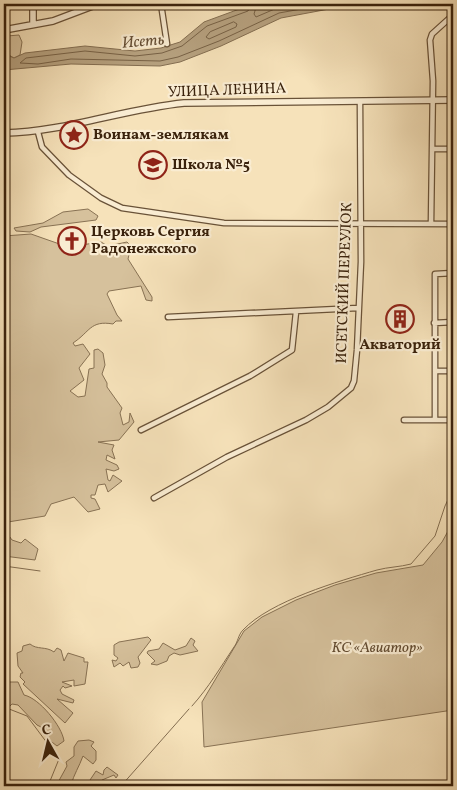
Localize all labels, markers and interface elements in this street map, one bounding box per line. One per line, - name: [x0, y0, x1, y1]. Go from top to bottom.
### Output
- water label: Исеть: [121, 29, 165, 55]
- street label: УЛИЦА ЛЕНИНА: [167, 78, 287, 104]
- place icon: Воинам-землякам: [59, 120, 89, 150]
- place label: Воинам-землякам: [93, 125, 229, 146]
- school or university icon: Школа №5: [138, 150, 168, 180]
- place label: Школа №5: [172, 155, 250, 176]
- street label: ИСЕТСКИЙ ПЕРЕУЛОК: [332, 202, 358, 364]
- place label: Церковь Сергия Радонежского: [91, 222, 210, 260]
- church icon: Церковь Сергия Радонежского: [57, 226, 87, 256]
- building icon: Акваторий: [385, 304, 415, 334]
- place label: Акваторий: [359, 335, 441, 356]
- park label: КС «Авиатор»: [331, 638, 423, 659]
- north arrow: [22, 718, 72, 768]
- text: С: [41, 721, 52, 741]

